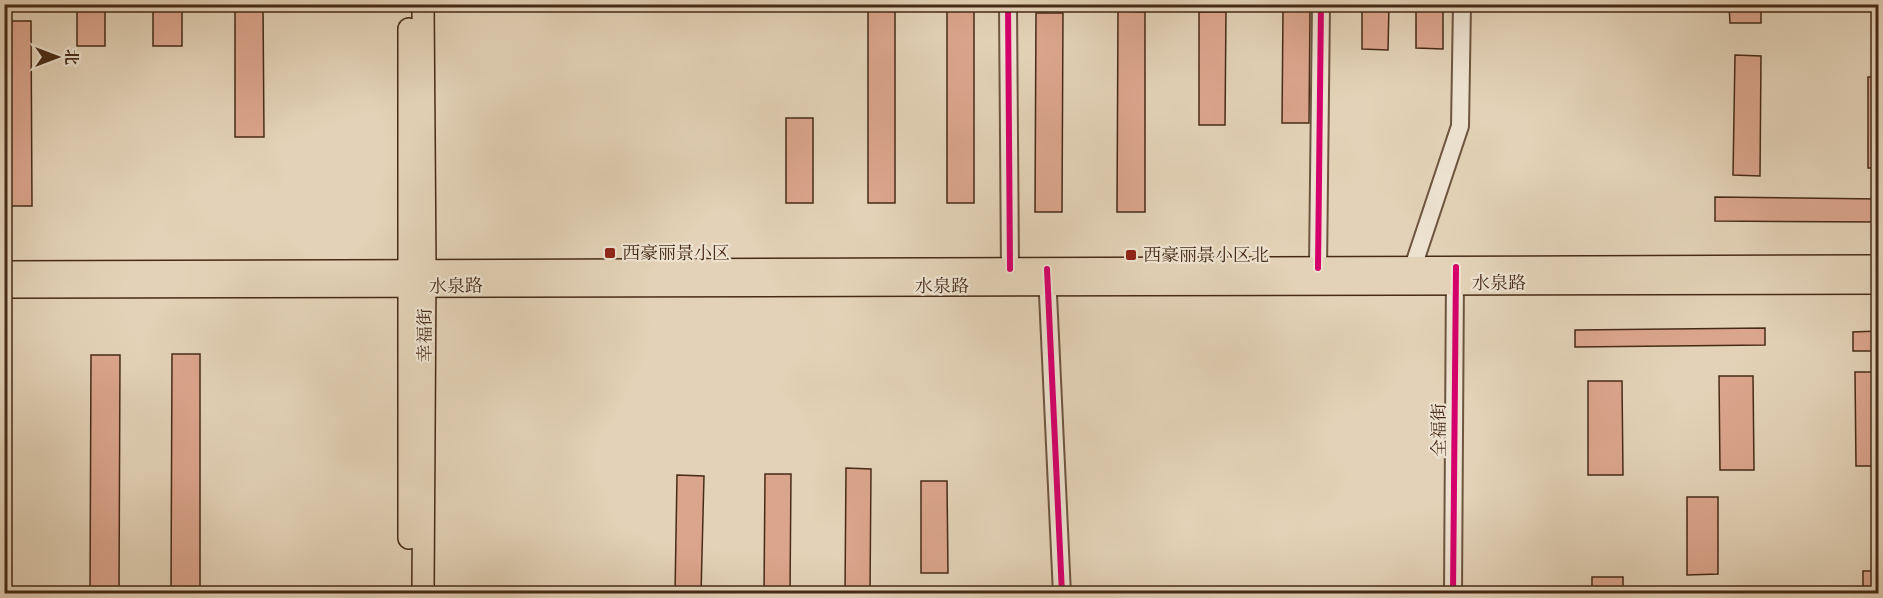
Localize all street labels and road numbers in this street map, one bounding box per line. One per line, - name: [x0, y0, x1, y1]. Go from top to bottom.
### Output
- street label: 水泉路: [1472, 272, 1526, 294]
- street label: 水泉路: [429, 275, 483, 297]
- street label: 水泉路: [915, 275, 969, 297]
- street label: 幸福街: [414, 308, 436, 362]
- street label: 全福街: [1428, 403, 1450, 457]

